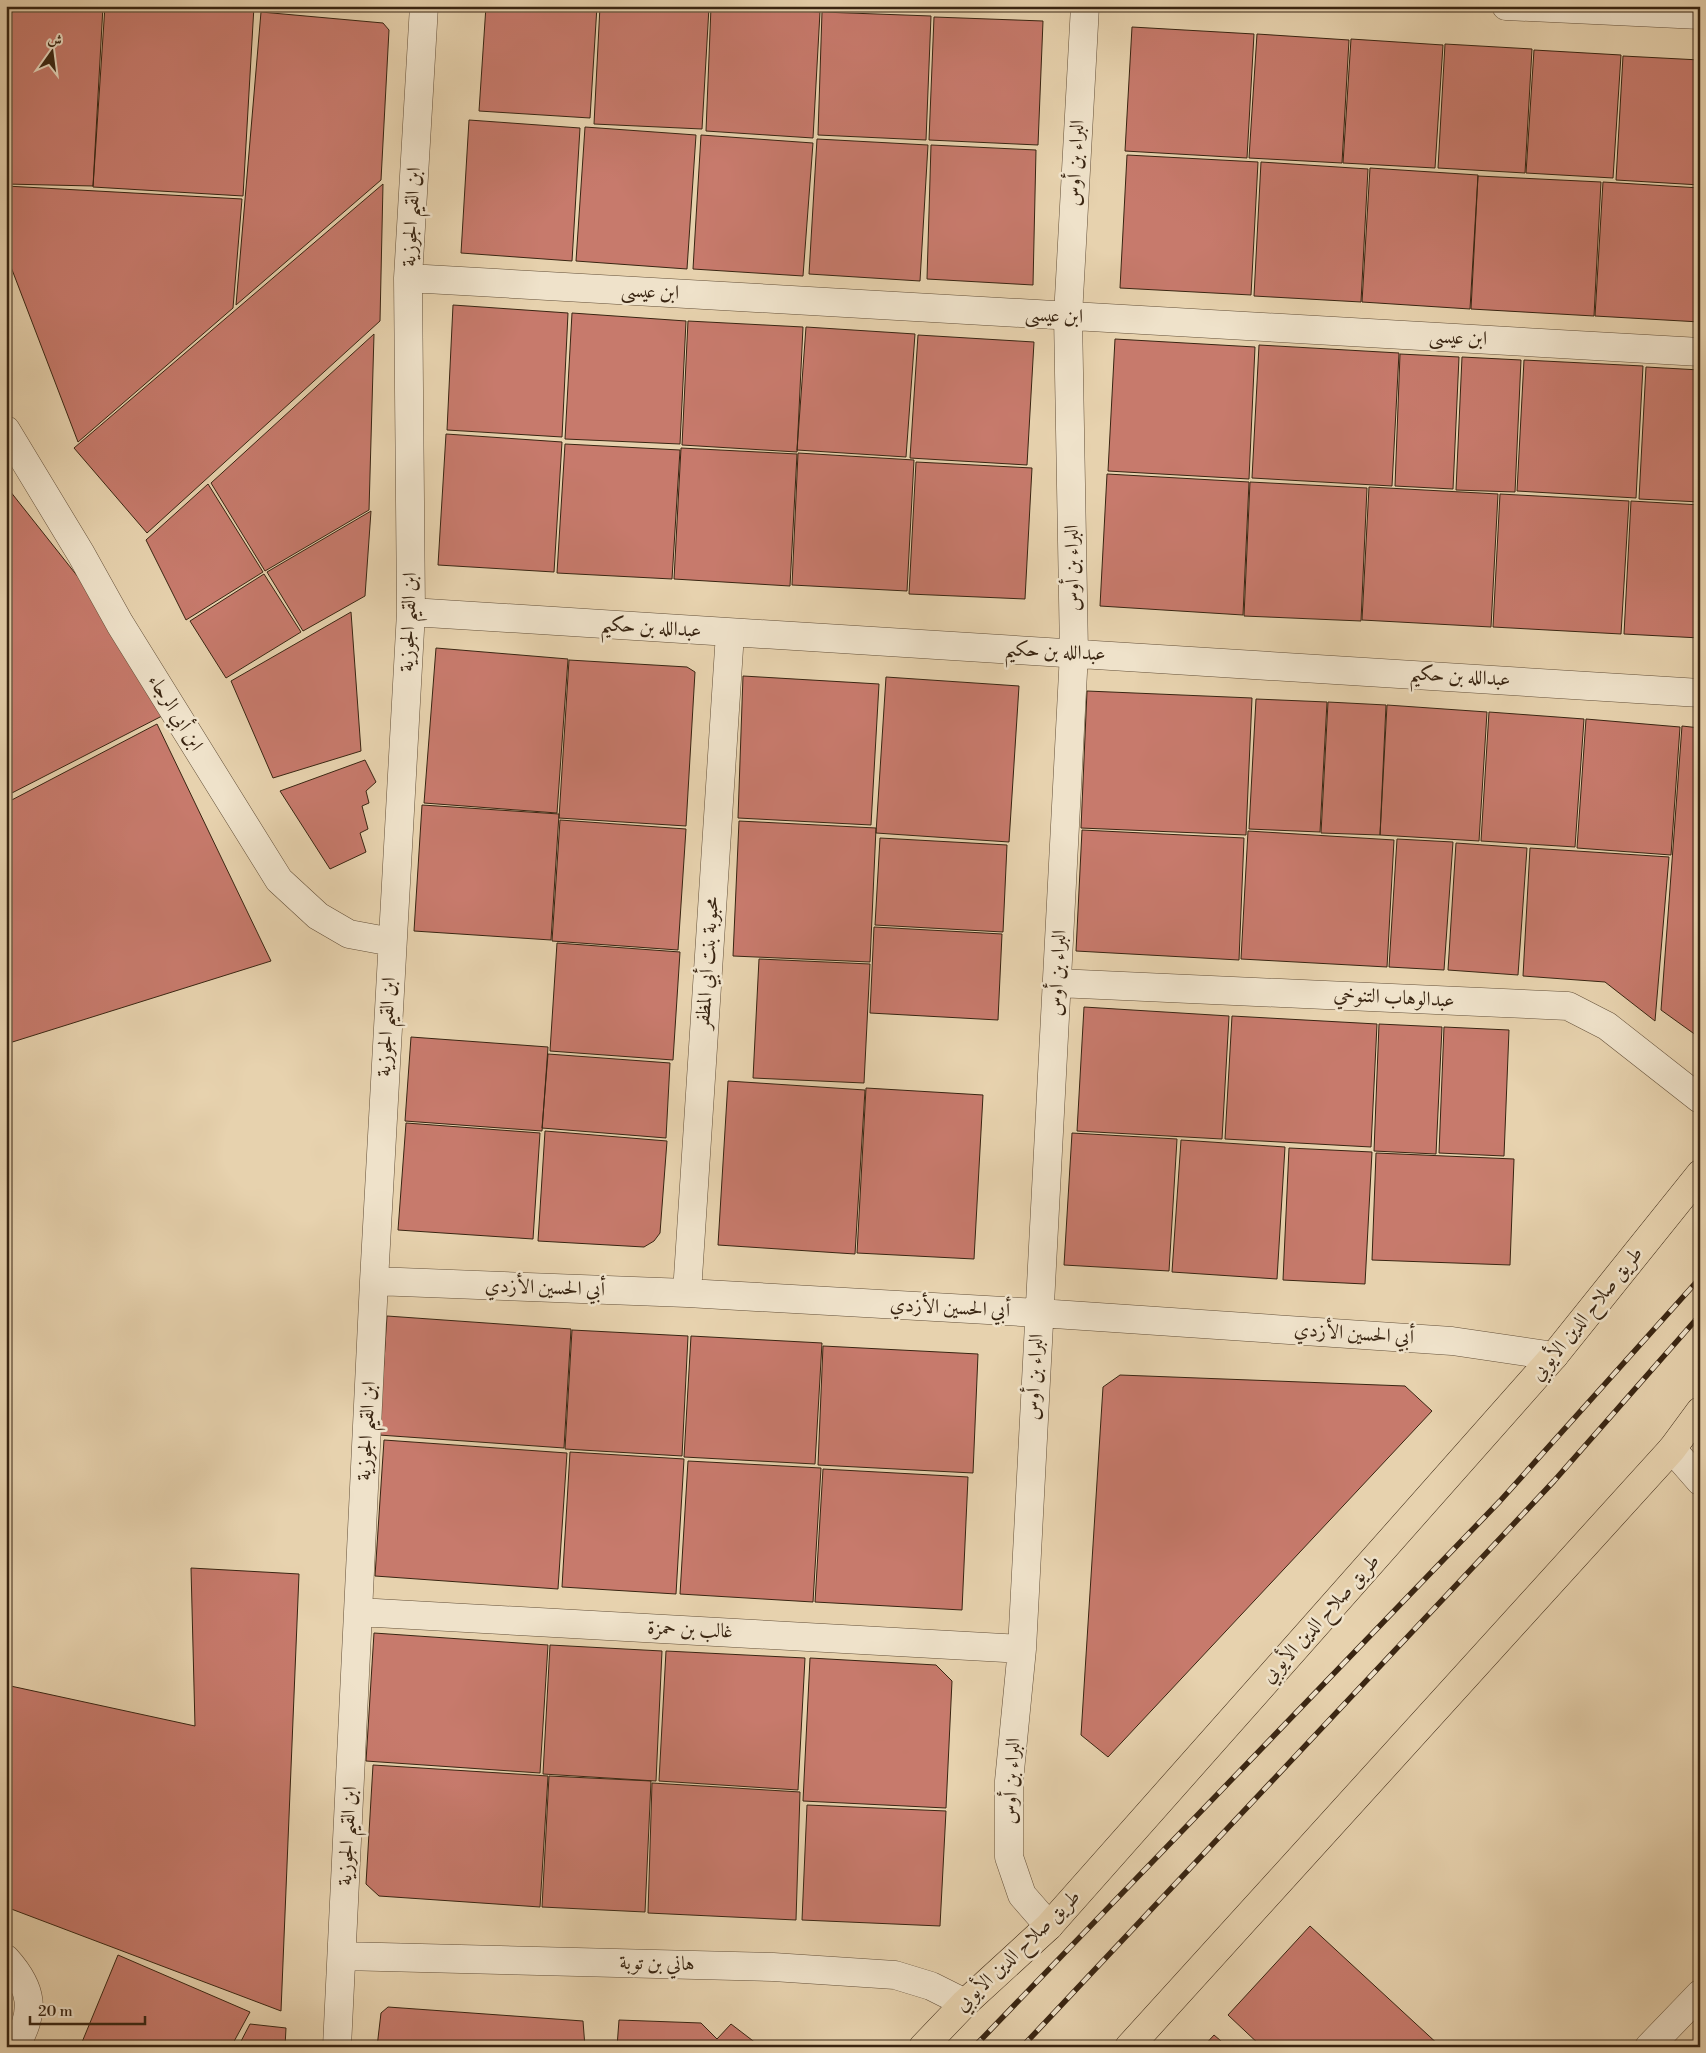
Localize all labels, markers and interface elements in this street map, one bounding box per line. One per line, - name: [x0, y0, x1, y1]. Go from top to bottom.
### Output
- north arrow: [28, 28, 78, 78]
- text: ش: [46, 30, 64, 51]
- street label: البراء بن أوس: [1058, 119, 1091, 207]
- street label: ابن القيم الجوزية: [397, 167, 433, 268]
- street label: ابن عيسى: [620, 278, 680, 307]
- street label: ابن عيسى: [1024, 302, 1084, 331]
- street label: ابن عيسى: [1428, 324, 1488, 353]
- street label: البراء بن أوس: [1057, 525, 1086, 612]
- street label: ابن القيم الجوزية: [395, 572, 429, 673]
- street label: عبدالله بن حكيم: [599, 612, 702, 650]
- street label: عبدالله بن حكيم: [1004, 637, 1106, 673]
- street label: عبدالله بن حكيم: [1408, 661, 1511, 699]
- street label: ابن أبي الرجاء: [140, 668, 211, 757]
- street label: محبوبة بنت أبي المظفر: [688, 896, 727, 1032]
- street label: البراء بن أوس: [1040, 929, 1073, 1017]
- street label: ابن القيم الجوزية: [372, 977, 408, 1078]
- street label: عبدالوهاب التنوخي: [1333, 982, 1455, 1016]
- street label: طريق صلاح الدين الأيوبي: [1522, 1239, 1652, 1389]
- street label: أبي الحسين الأزدي: [484, 1269, 606, 1305]
- street label: أبي الحسين الأزدي: [889, 1288, 1011, 1326]
- street label: أبي الحسين الأزدي: [1293, 1313, 1416, 1353]
- street label: البراء بن أوس: [1017, 1333, 1050, 1421]
- street label: ابن القيم الجوزية: [352, 1381, 388, 1482]
- street label: طريق صلاح الدين الأيوبي: [1253, 1547, 1389, 1691]
- street label: غالب بن حمزة: [647, 1615, 733, 1645]
- street label: البراء بن أوس: [994, 1737, 1027, 1825]
- street label: ابن القيم الجوزية: [333, 1786, 369, 1887]
- street label: طريق صلاح الدين الأيوبي: [947, 1882, 1089, 2020]
- street label: هاني بن توبة: [619, 1951, 695, 1979]
- scale bar: [30, 1993, 145, 2025]
- text: 20 m: [38, 2002, 73, 2021]

